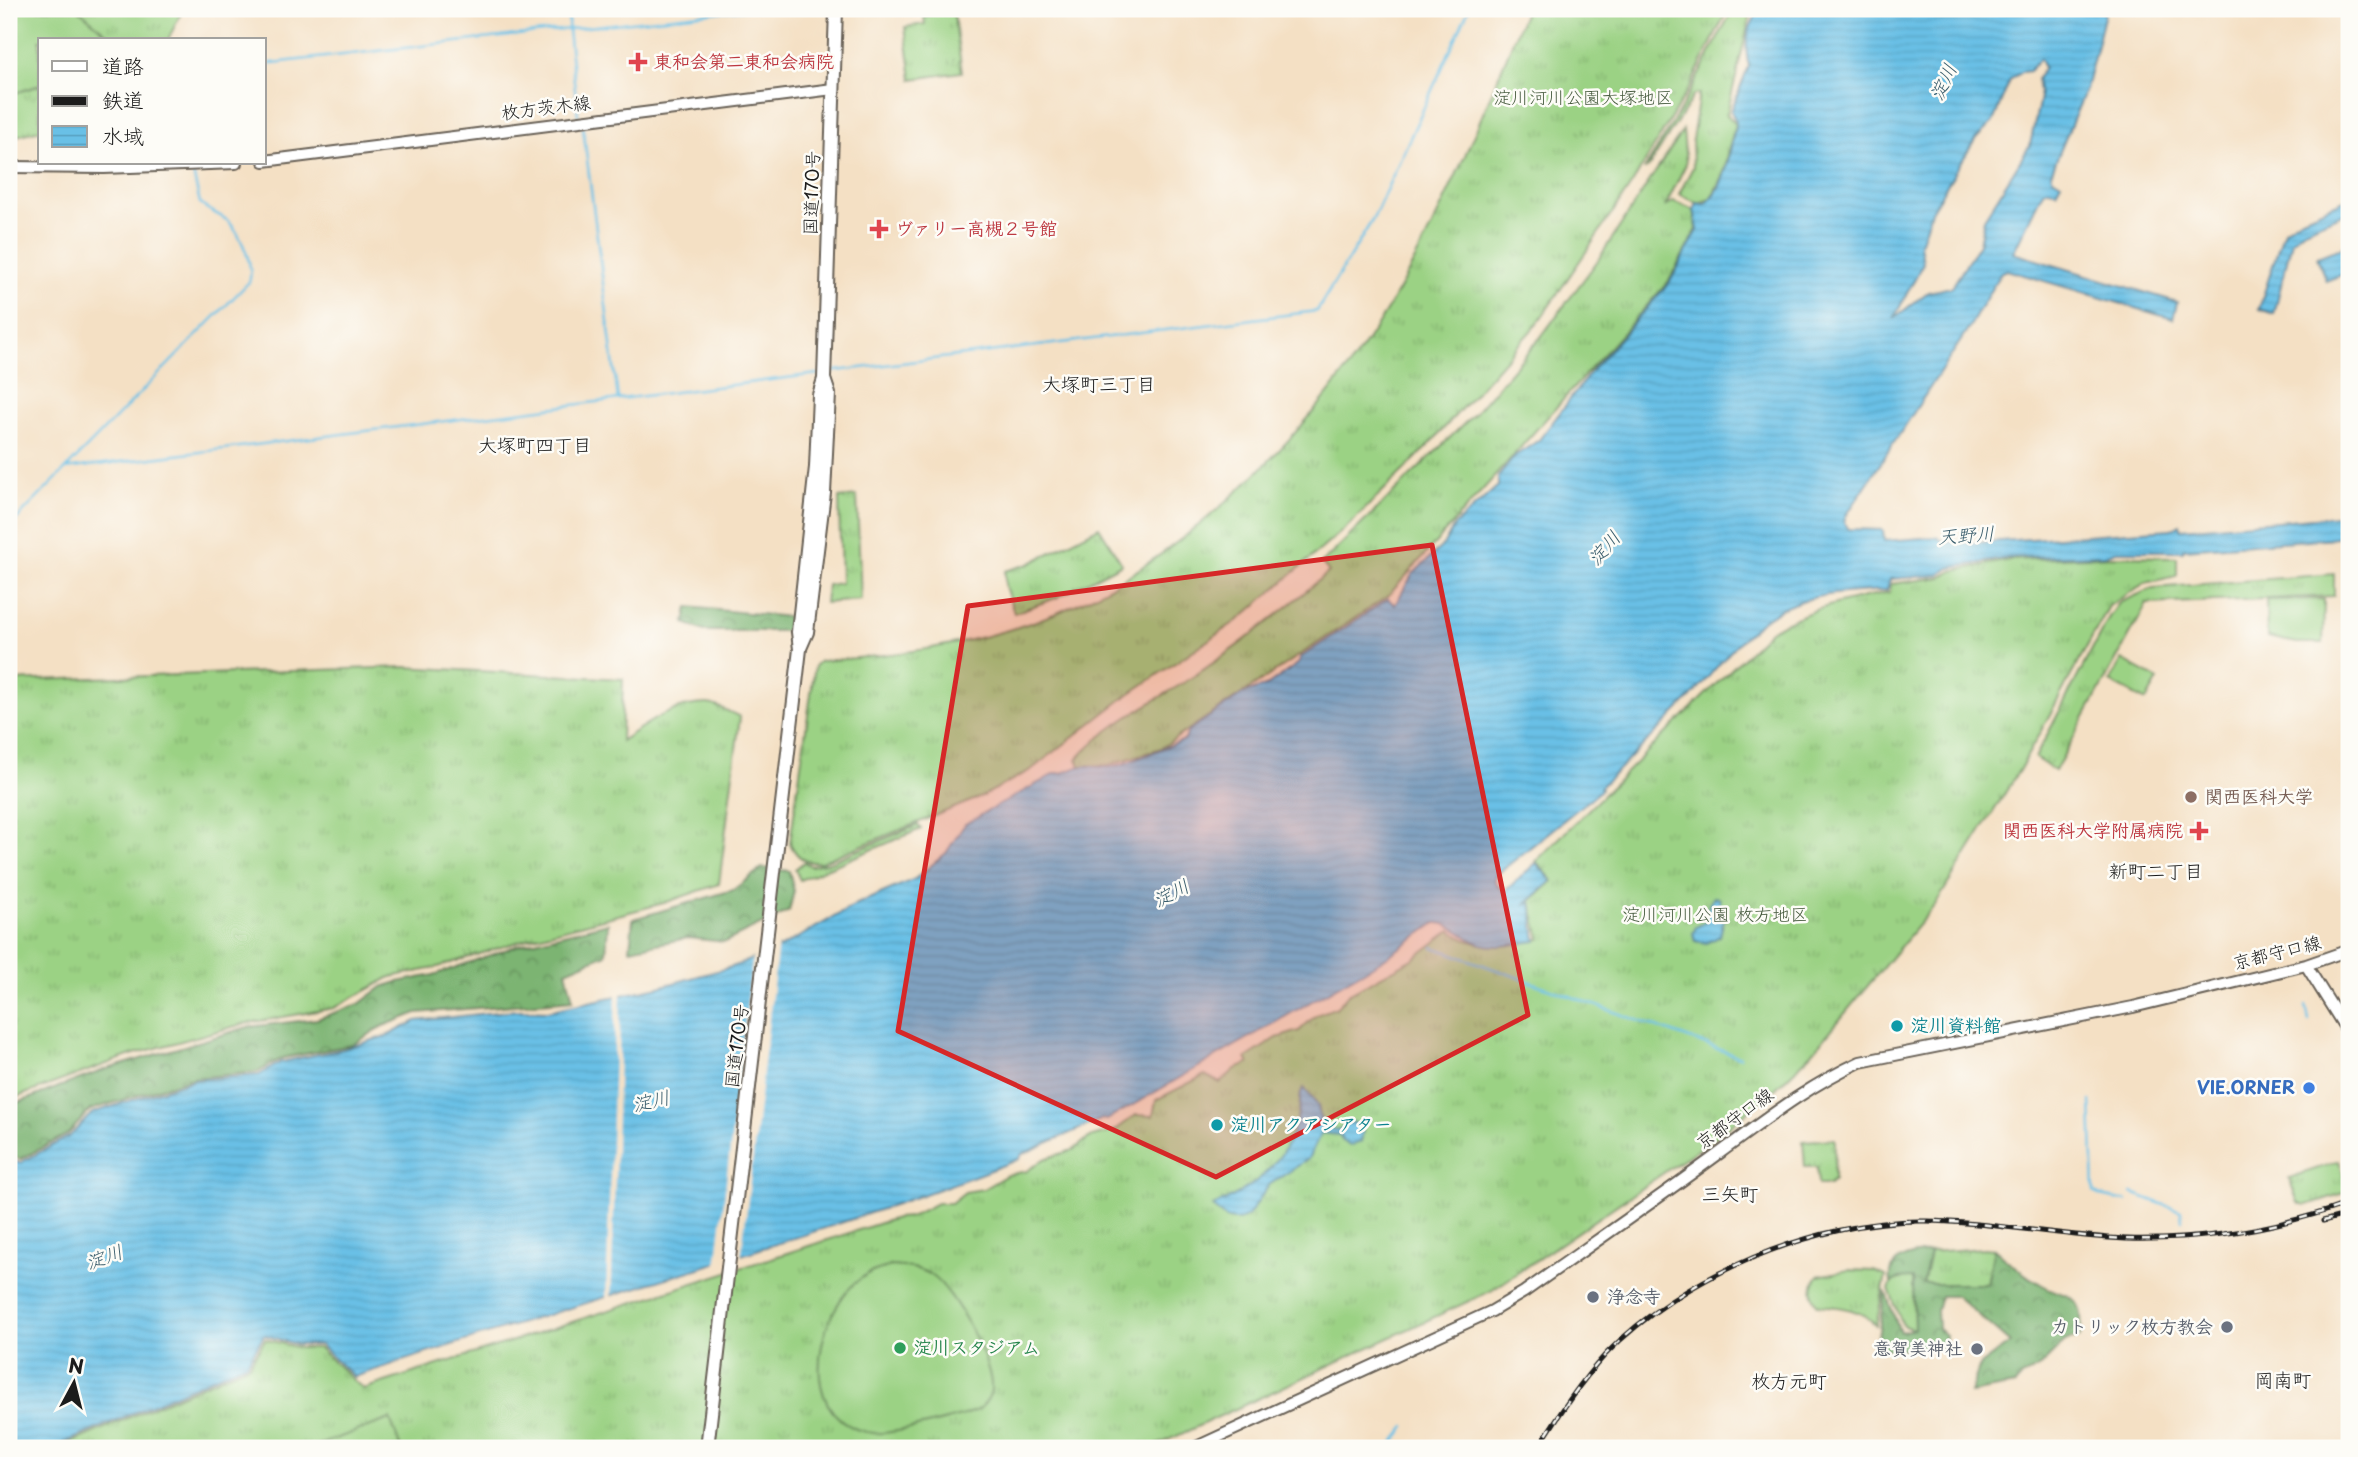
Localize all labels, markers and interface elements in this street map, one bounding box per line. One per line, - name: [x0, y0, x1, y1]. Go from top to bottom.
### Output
- legend: [38, 38, 266, 164]
- place label: 東和会第二東和会病院: [654, 47, 834, 74]
- text: 道路: [102, 49, 144, 81]
- marker: 東和会第二東和会病院: [628, 52, 648, 72]
- water label: 淀川: [1921, 58, 1963, 105]
- text: 鉄道: [102, 83, 144, 115]
- park label: 淀川河川公園大塚地区: [1493, 83, 1673, 110]
- street label: 枚方茨木線: [500, 88, 592, 125]
- text: 水域: [102, 119, 144, 151]
- street label: 国道170号: [796, 150, 825, 236]
- place label: ヴァリー高槻２号館: [895, 214, 1057, 241]
- marker: ヴァリー高槻２号館: [869, 219, 889, 239]
- district label: 大塚町三丁目: [1042, 369, 1156, 397]
- district label: 大塚町四丁目: [478, 430, 592, 458]
- water label: 天野川: [1937, 518, 1995, 550]
- water label: 淀川: [1580, 524, 1626, 571]
- place label: 関西医科大学: [2205, 782, 2313, 809]
- marker: 関西医科大学: [2183, 789, 2199, 805]
- place label: 関西医科大学附属病院: [2003, 816, 2183, 843]
- marker: 関西医科大学附属病院: [2189, 821, 2209, 841]
- district label: 新町二丁目: [2108, 856, 2204, 884]
- water label: 淀川: [1147, 871, 1194, 913]
- park label: 淀川河川公園 枚方地区: [1622, 900, 1808, 927]
- street label: 京都守口線: [2230, 928, 2324, 976]
- street label: 国道170号: [717, 1002, 754, 1090]
- place label: 淀川資料館: [1911, 1011, 2001, 1038]
- marker: 淀川資料館: [1889, 1018, 1905, 1034]
- place label: VIE.ORNER: [2197, 1073, 2295, 1100]
- street label: 京都守口線: [1690, 1080, 1778, 1155]
- marker: VIE.ORNER: [2301, 1080, 2317, 1096]
- water label: 淀川: [629, 1082, 672, 1118]
- place label: 淀川アクアシアター: [1231, 1110, 1392, 1137]
- marker: 淀川アクアシアター: [1209, 1117, 1225, 1133]
- district label: 三矢町: [1701, 1179, 1759, 1207]
- water label: 淀川: [81, 1236, 126, 1276]
- place label: 浄念寺: [1607, 1282, 1661, 1309]
- marker: 浄念寺: [1585, 1289, 1601, 1305]
- place label: カトリック枚方教会: [2051, 1312, 2213, 1339]
- marker: カトリック枚方教会: [2219, 1319, 2235, 1335]
- place label: 淀川スタジアム: [914, 1333, 1040, 1360]
- place label: 意賀美神社: [1873, 1334, 1963, 1361]
- marker: 淀川スタジアム: [892, 1340, 908, 1356]
- marker: 意賀美神社: [1969, 1341, 1985, 1357]
- north arrow: [38, 1348, 108, 1418]
- text: N: [67, 1350, 85, 1380]
- district label: 岡南町: [2254, 1365, 2312, 1393]
- district label: 枚方元町: [1751, 1366, 1827, 1394]

